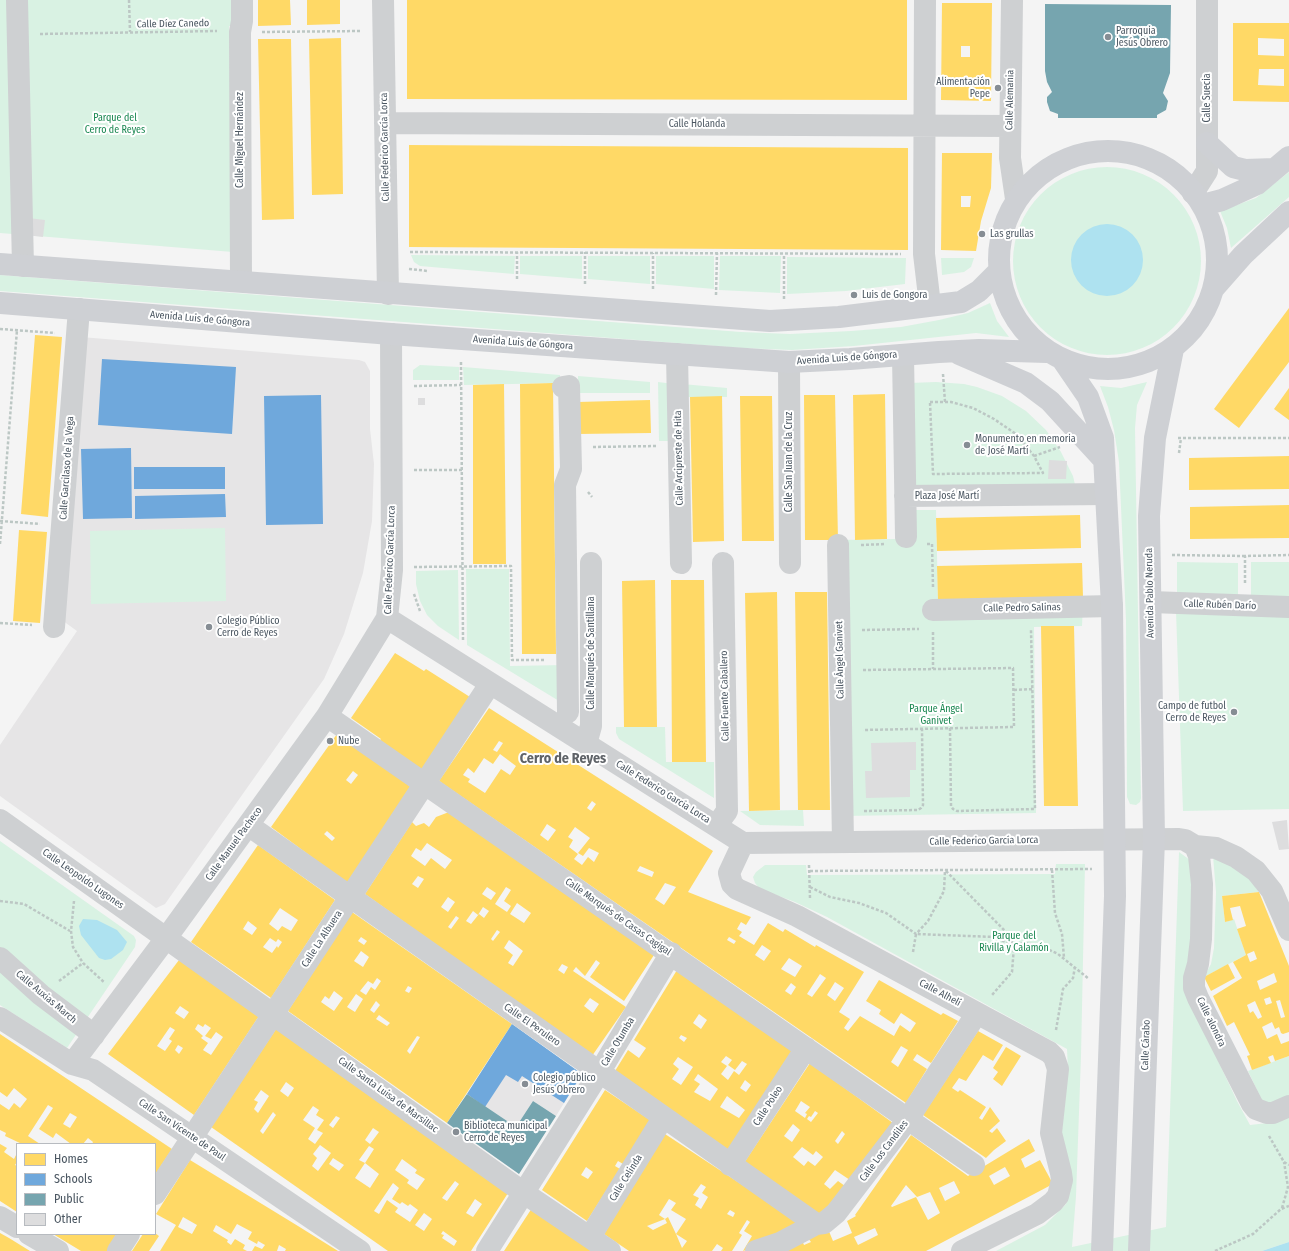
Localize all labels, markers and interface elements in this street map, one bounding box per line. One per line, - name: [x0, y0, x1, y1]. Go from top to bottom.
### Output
- street label: Calle Díez Canedo: [137, 17, 209, 31]
- place label: Parroquia Jesús Obrero: [1116, 25, 1168, 48]
- marker: Parroquia Jesús Obrero: [1103, 32, 1113, 42]
- street label: Calle Alemania: [1003, 70, 1017, 130]
- street label: Calle Suecia: [1201, 73, 1213, 123]
- place label: Alimentación Pepe: [936, 76, 990, 100]
- marker: Alimentación Pepe: [993, 83, 1003, 93]
- street label: Calle Miguel Hernández: [234, 92, 246, 188]
- street label: Calle Federico García Lorca: [378, 92, 392, 202]
- park label: Parque del Cerro de Reyes: [85, 112, 145, 136]
- street label: Calle Holanda: [669, 118, 725, 130]
- place label: Las grullas: [990, 228, 1034, 240]
- marker: Las grullas: [977, 229, 987, 239]
- place label: Luis de Gongora: [862, 289, 927, 301]
- marker: Luis de Gongora: [849, 290, 859, 300]
- street label: Avenida Luis de Góngora: [149, 309, 251, 329]
- street label: Avenida Luis de Góngora: [472, 334, 574, 352]
- street label: Avenida Luis de Góngora: [796, 349, 898, 367]
- street label: Calle Arcipreste de Hita: [672, 410, 686, 506]
- street label: Calle San Juan de la Cruz: [783, 412, 795, 512]
- street label: Calle Garcilaso de la Vega: [57, 416, 77, 520]
- place label: Monumento en memoria de José Martí: [975, 433, 1076, 456]
- marker: Monumento en memoria de José Martí: [962, 440, 972, 450]
- street label: Plaza José Martí: [915, 490, 979, 502]
- street label: Calle Federico García Lorca: [382, 505, 398, 615]
- street label: Avenida Pablo Neruda: [1143, 548, 1157, 638]
- street label: Calle Marqués de Santillana: [585, 596, 597, 710]
- street label: Calle Rubén Darío: [1183, 598, 1257, 612]
- street label: Calle Pedro Salinas: [983, 601, 1061, 615]
- place label: Colegio Público Cerro de Reyes: [217, 615, 280, 638]
- street label: Calle Ángel Ganivet: [833, 621, 847, 699]
- marker: Colegio Público Cerro de Reyes: [204, 622, 214, 632]
- street label: Calle Fuente Caballero: [718, 651, 732, 741]
- place label: Campo de futbol Cerro de Reyes: [1158, 700, 1226, 724]
- park label: Parque Ángel Ganivet: [909, 703, 963, 726]
- marker: Campo de futbol Cerro de Reyes: [1229, 707, 1239, 717]
- place label: Nube: [338, 735, 360, 747]
- marker: Nube: [325, 736, 335, 746]
- district label: Cerro de Reyes: [520, 751, 606, 767]
- street label: Calle Federico García Lorca: [614, 758, 712, 826]
- street label: Calle Manuel Pacheco: [203, 805, 265, 883]
- street label: Calle Federico García Lorca: [929, 834, 1039, 848]
- street label: Calle Leopoldo Lugones: [40, 846, 126, 912]
- street label: Calle Marqués de Casas Cagigal: [563, 876, 673, 958]
- street label: Calle La Albuera: [299, 908, 345, 970]
- park label: Parque del Rivilla y Calamón: [979, 930, 1049, 954]
- street label: Calle Auxias March: [13, 968, 79, 1026]
- street label: Calle Alhelí: [917, 977, 963, 1009]
- street label: Calle alondra: [1194, 995, 1228, 1049]
- street label: Calle El Perulero: [501, 1001, 563, 1049]
- street label: Calle Otumba: [599, 1015, 637, 1069]
- street label: Calle Cárabo: [1139, 1019, 1153, 1071]
- street label: Calle Santa Luisa de Marsillac: [336, 1055, 440, 1135]
- place label: Colegio público Jesús Obrero: [533, 1072, 596, 1096]
- marker: Colegio público Jesús Obrero: [520, 1079, 530, 1089]
- street label: Calle Poleo: [751, 1084, 785, 1128]
- street label: Calle San Vicente de Paul: [136, 1096, 228, 1164]
- street label: Calle Los Candiles: [857, 1118, 911, 1184]
- place label: Biblioteca municipal Cerro de Reyes: [464, 1120, 547, 1144]
- marker: Biblioteca municipal Cerro de Reyes: [451, 1127, 461, 1137]
- legend: [16, 1143, 156, 1235]
- text: Homes: [54, 1152, 88, 1166]
- street label: Calle Celinda: [607, 1152, 645, 1204]
- text: Schools: [54, 1172, 92, 1186]
- text: Public: [54, 1192, 84, 1206]
- text: Other: [54, 1212, 82, 1226]

